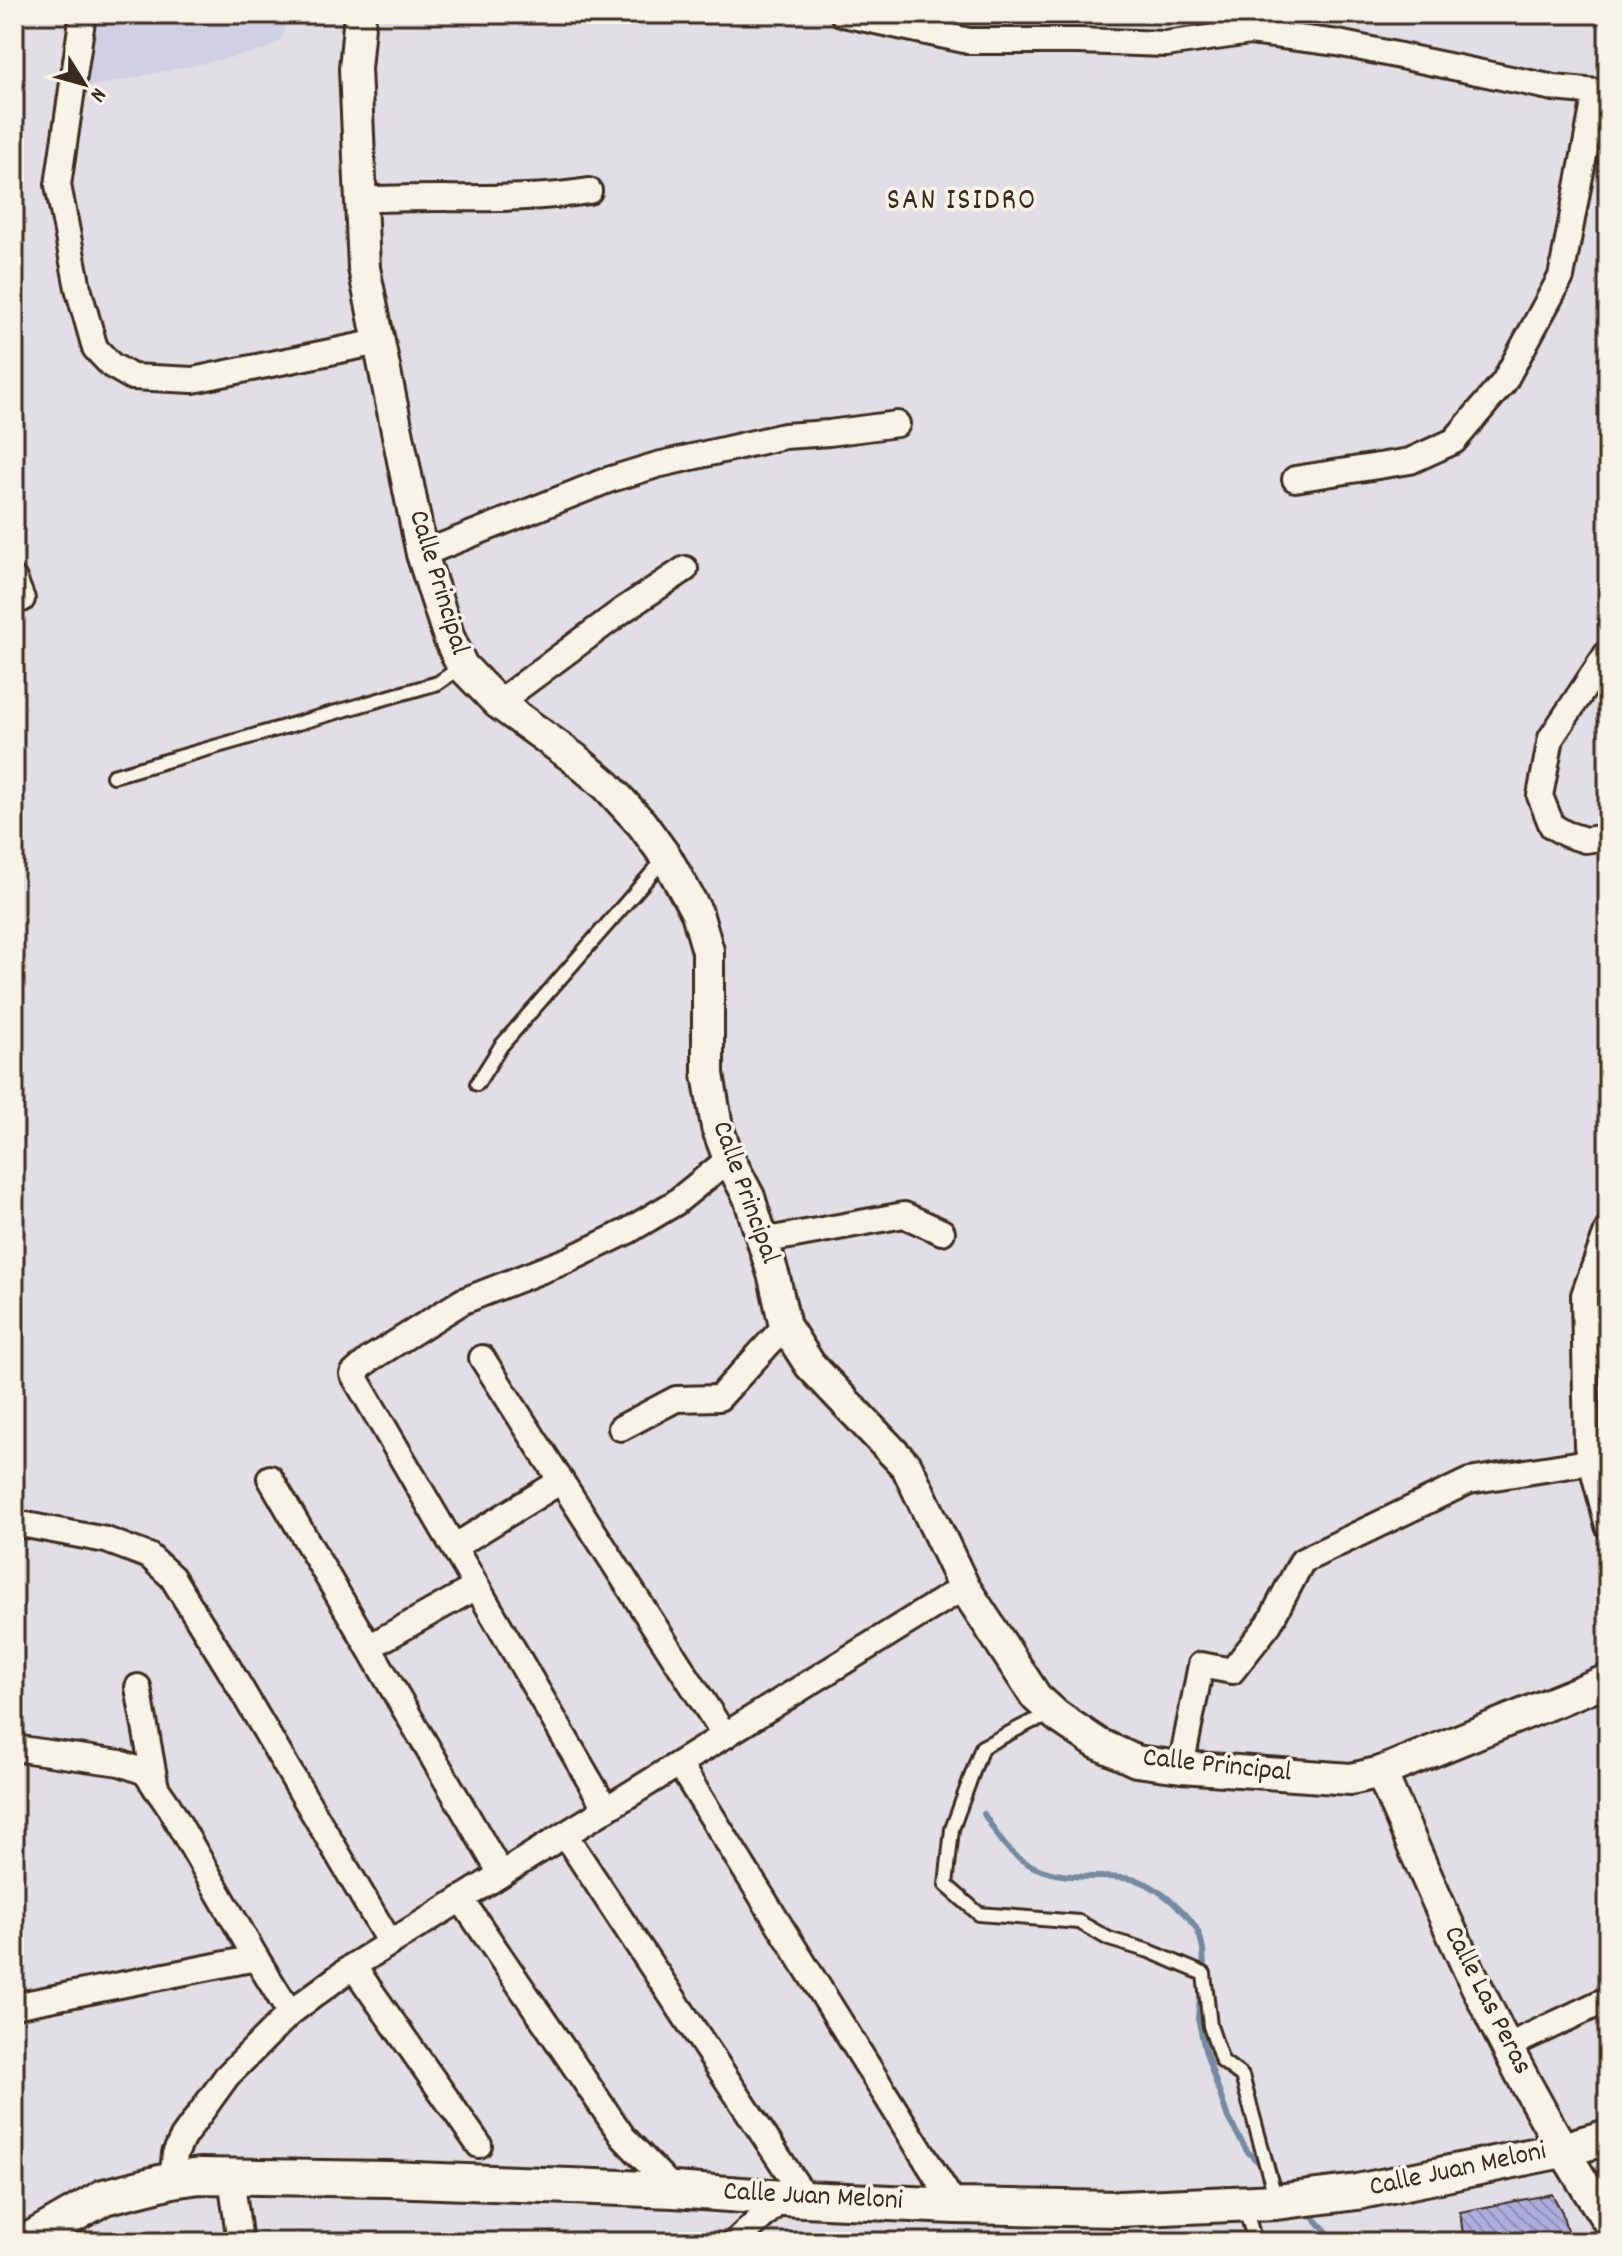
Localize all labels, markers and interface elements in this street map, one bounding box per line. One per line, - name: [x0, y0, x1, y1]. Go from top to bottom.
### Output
- north arrow: [44, 44, 124, 124]
- text: N: [81, 80, 113, 108]
- district label: SAN ISIDRO: [887, 181, 1037, 224]
- street label: Calle Principal: [396, 506, 478, 661]
- street label: Calle Principal: [700, 1116, 788, 1270]
- street label: Calle Principal: [1141, 1739, 1294, 1795]
- street label: Calle Las Peras: [1431, 1920, 1541, 2082]
- street label: Calle Juan Meloni: [1366, 2133, 1550, 2209]
- street label: Calle Juan Meloni: [722, 2173, 904, 2223]

